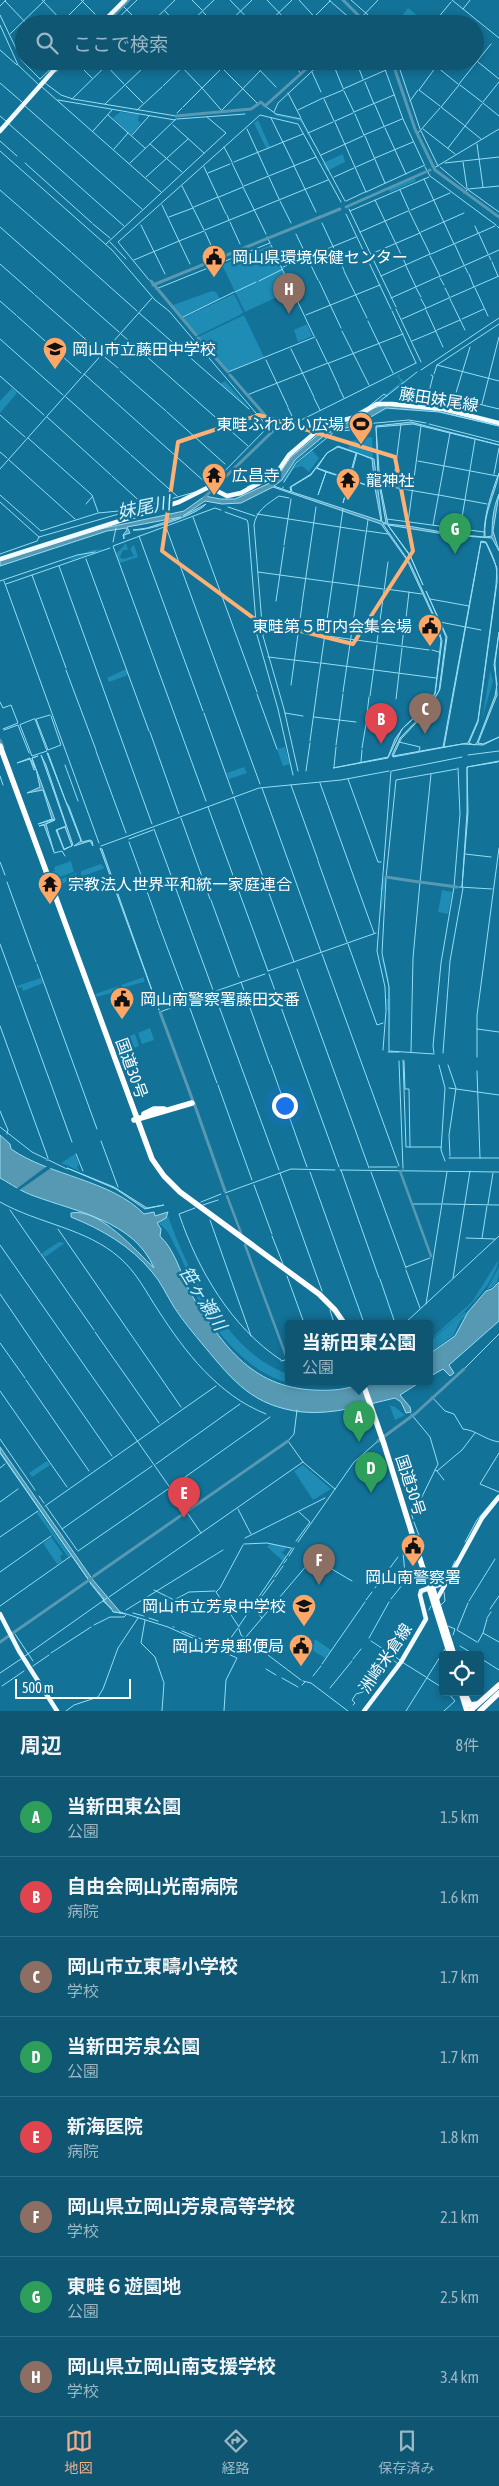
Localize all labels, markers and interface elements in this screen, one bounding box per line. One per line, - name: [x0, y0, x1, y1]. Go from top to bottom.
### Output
- search box: [15, 15, 484, 70]
- icon: search: [33, 29, 61, 57]
- text: ここで検索: [73, 33, 168, 55]
- public building icon: 岡山県環境保健センター: [201, 244, 227, 278]
- place label: 岡山県環境保健センター: [232, 248, 408, 266]
- pin: H: [273, 273, 305, 314]
- school or university icon: 岡山市立藤田中学校: [42, 336, 68, 370]
- place label: 岡山市立藤田中学校: [72, 340, 216, 358]
- street label: 藤田妹尾線: [398, 384, 480, 414]
- sports icon: 東畦ふれあい広場: [348, 411, 374, 445]
- place label: 東畦ふれあい広場: [216, 415, 344, 433]
- temple icon: 広昌寺: [201, 462, 227, 496]
- place label: 広昌寺: [232, 466, 280, 484]
- temple icon: 龍神社: [335, 467, 361, 501]
- place label: 龍神社: [366, 471, 414, 489]
- water label: 妹尾川: [115, 491, 174, 522]
- pin: G: [439, 513, 471, 554]
- public building icon: 東畦第５町内会集会場: [417, 613, 443, 647]
- place label: 東畦第５町内会集会場: [252, 617, 412, 635]
- pin: C: [409, 693, 441, 734]
- pin: B: [365, 703, 397, 744]
- temple icon: 宗教法人世界平和統一家庭連合: [37, 871, 63, 905]
- place label: 宗教法人世界平和統一家庭連合: [68, 875, 292, 893]
- public building icon: 岡山南警察署藤田交番: [109, 986, 135, 1020]
- place label: 岡山南警察署藤田交番: [140, 990, 300, 1008]
- street label: 国道30号: [113, 1035, 151, 1101]
- your location: [272, 1093, 298, 1119]
- water label: 笹ヶ瀬川: [175, 1262, 232, 1336]
- popup: [285, 1320, 433, 1385]
- text: 当新田東公園: [302, 1331, 416, 1353]
- text: 公園: [302, 1358, 334, 1376]
- pin: A: [343, 1401, 375, 1442]
- pin: D: [355, 1452, 387, 1493]
- street label: 国道30号: [393, 1452, 429, 1518]
- pin: E: [168, 1477, 200, 1518]
- public building icon: 岡山南警察署: [400, 1533, 426, 1567]
- pin: F: [303, 1544, 335, 1585]
- place label: 岡山南警察署: [365, 1568, 461, 1586]
- school or university icon: 岡山市立芳泉中学校: [291, 1593, 317, 1627]
- place label: 岡山市立芳泉中学校: [142, 1597, 286, 1615]
- street label: 洲崎米倉線: [355, 1620, 415, 1696]
- public building icon: 岡山芳泉郵便局: [288, 1633, 314, 1667]
- place label: 岡山芳泉郵便局: [172, 1637, 284, 1655]
- map controls: [439, 1651, 484, 1696]
- button: locate: [439, 1651, 484, 1696]
- scale bar: [15, 1676, 131, 1699]
- text: 500 m: [22, 1680, 54, 1696]
- text: 周辺: [20, 1733, 62, 1757]
- text: 8件: [455, 1736, 479, 1754]
- text: 当新田東公園: [67, 1795, 181, 1817]
- text: A: [32, 1808, 40, 1826]
- text: 1.5 km: [440, 1808, 479, 1826]
- text: 公園: [67, 1822, 99, 1840]
- text: 自由会岡山光南病院: [67, 1875, 238, 1897]
- text: B: [32, 1888, 40, 1906]
- text: 1.6 km: [440, 1888, 479, 1906]
- text: 病院: [67, 1902, 99, 1920]
- text: 岡山市立東疇小学校: [67, 1955, 238, 1977]
- text: C: [32, 1968, 40, 1986]
- text: 1.7 km: [440, 1968, 479, 1986]
- text: 学校: [67, 1982, 99, 2000]
- text: 当新田芳泉公園: [67, 2035, 200, 2057]
- text: D: [32, 2048, 40, 2066]
- text: 1.7 km: [440, 2048, 479, 2066]
- text: 公園: [67, 2062, 99, 2080]
- text: 新海医院: [67, 2115, 143, 2137]
- text: E: [33, 2128, 39, 2146]
- text: 1.8 km: [440, 2128, 479, 2146]
- text: 病院: [67, 2142, 99, 2160]
- text: 岡山県立岡山芳泉高等学校: [67, 2195, 295, 2217]
- text: F: [33, 2208, 39, 2226]
- text: 2.1 km: [440, 2208, 479, 2226]
- text: 学校: [67, 2222, 99, 2240]
- text: 東畦６遊園地: [67, 2275, 181, 2297]
- text: G: [32, 2288, 40, 2306]
- text: 2.5 km: [440, 2288, 479, 2306]
- text: 公園: [67, 2302, 99, 2320]
- text: 岡山県立岡山南支援学校: [67, 2355, 276, 2377]
- text: H: [31, 2368, 41, 2386]
- text: 3.4 km: [440, 2368, 479, 2386]
- text: 学校: [67, 2382, 99, 2400]
- tab: 地図: [65, 2427, 93, 2477]
- tab: 経路: [222, 2427, 250, 2477]
- tab: 保存済み: [379, 2427, 435, 2477]

